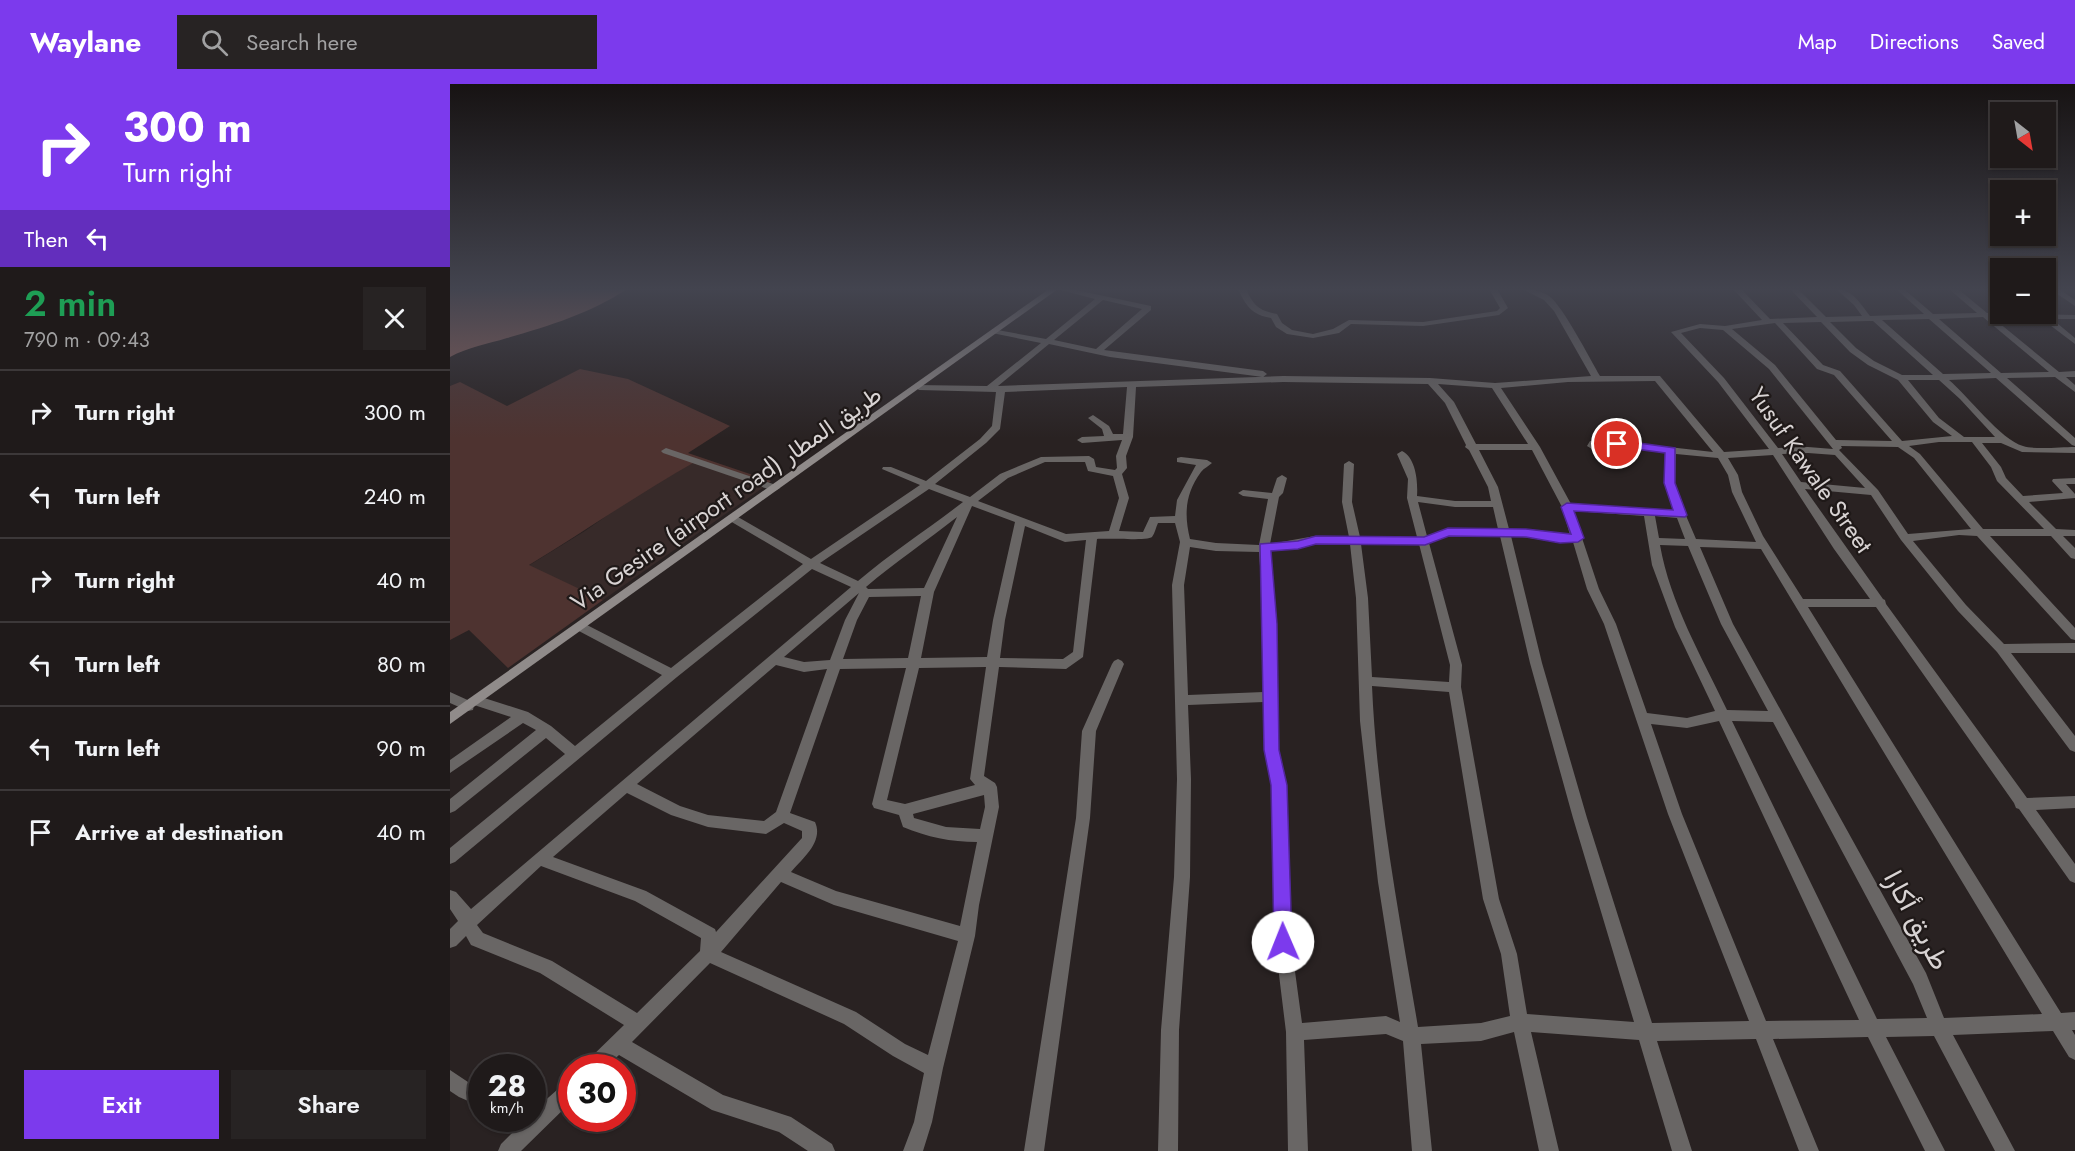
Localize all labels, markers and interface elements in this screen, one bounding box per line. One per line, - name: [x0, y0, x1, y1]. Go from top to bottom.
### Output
- search box: [177, 15, 597, 69]
- text: Waylane: [30, 22, 141, 63]
- icon: search: [198, 26, 231, 59]
- text: Search here: [246, 26, 358, 58]
- text: Map: [1798, 27, 1837, 57]
- text: Directions: [1870, 27, 1959, 57]
- text: Saved: [1992, 27, 2045, 57]
- text: 300 m: [123, 97, 252, 158]
- north arrow: [1990, 102, 2056, 168]
- map controls: [1990, 102, 2056, 324]
- icon: right: [24, 108, 102, 186]
- text: Turn right: [123, 153, 231, 192]
- button: +: [1990, 180, 2056, 246]
- icon: left: [81, 222, 114, 255]
- text: Then: [24, 223, 69, 255]
- button: −: [1990, 258, 2056, 324]
- text: 2 min: [24, 277, 116, 329]
- button: close: [363, 287, 426, 350]
- text: 790 m · 09:43: [24, 326, 150, 355]
- street label: Via Gesire (airport road) طريق المطار: [563, 377, 889, 619]
- street label: Yusuf Kawale Street: [1741, 380, 1882, 560]
- icon: right: [24, 396, 57, 429]
- text: Turn right: [75, 396, 175, 428]
- text: 300 m: [364, 396, 426, 428]
- pin: [1591, 418, 1642, 469]
- icon: arrive: [1600, 427, 1633, 460]
- icon: left: [24, 480, 57, 513]
- text: Turn left: [75, 480, 160, 512]
- text: 240 m: [364, 480, 426, 512]
- icon: right: [24, 564, 57, 597]
- text: Turn right: [75, 564, 175, 596]
- text: 40 m: [376, 564, 426, 596]
- icon: left: [24, 648, 57, 681]
- text: Turn left: [75, 648, 160, 680]
- text: 80 m: [377, 648, 426, 680]
- icon: left: [24, 732, 57, 765]
- text: Turn left: [75, 732, 160, 764]
- text: 90 m: [376, 732, 426, 764]
- icon: arrive: [24, 816, 57, 849]
- text: Arrive at destination: [75, 816, 284, 848]
- text: 40 m: [376, 816, 426, 848]
- street label: طريق أكارا: [1874, 863, 1960, 977]
- position arrow: [1251, 910, 1315, 974]
- speed limit sign: 30: [558, 1054, 636, 1132]
- text: 28: [488, 1064, 526, 1107]
- button: Exit: [24, 1070, 219, 1139]
- button: Share: [231, 1070, 426, 1139]
- text: km/h: [490, 1097, 524, 1119]

